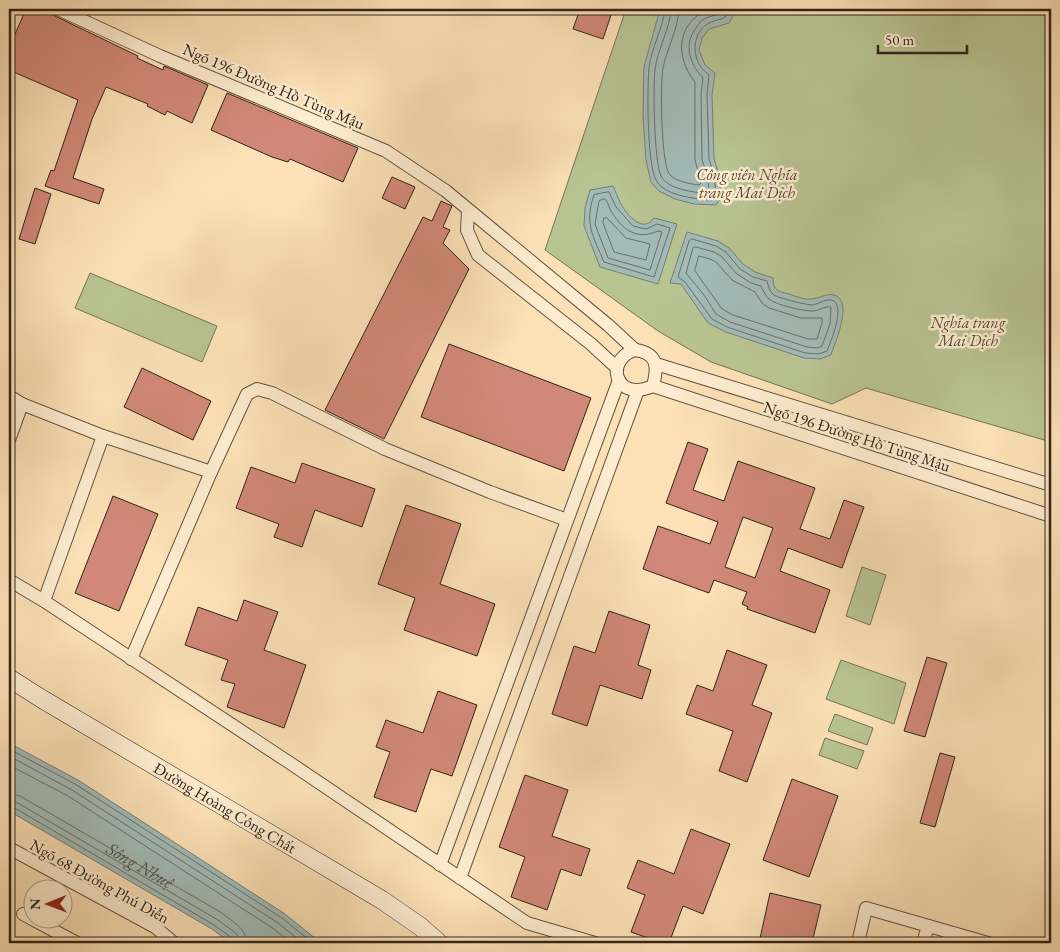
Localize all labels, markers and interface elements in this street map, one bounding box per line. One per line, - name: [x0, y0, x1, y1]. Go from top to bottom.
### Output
- scale bar: [878, 22, 966, 54]
- text: 50 m: [885, 30, 914, 49]
- street label: Ngõ 196 Đường Hồ Tùng Mậu: [180, 39, 368, 135]
- park label: Công viên Nghĩa trang Mai Dịch: [696, 164, 798, 203]
- park label: Nghĩa trang Mai Dịch: [930, 312, 1007, 351]
- street label: Ngõ 196 Đường Hồ Tùng Mậu: [761, 396, 954, 477]
- street label: Đường Hoàng Công Chất: [150, 757, 300, 858]
- street label: Ngõ 68 Đường Phú Diễn: [27, 835, 173, 927]
- water label: Sông Nhuệ: [102, 836, 178, 894]
- north arrow: [22, 880, 72, 930]

